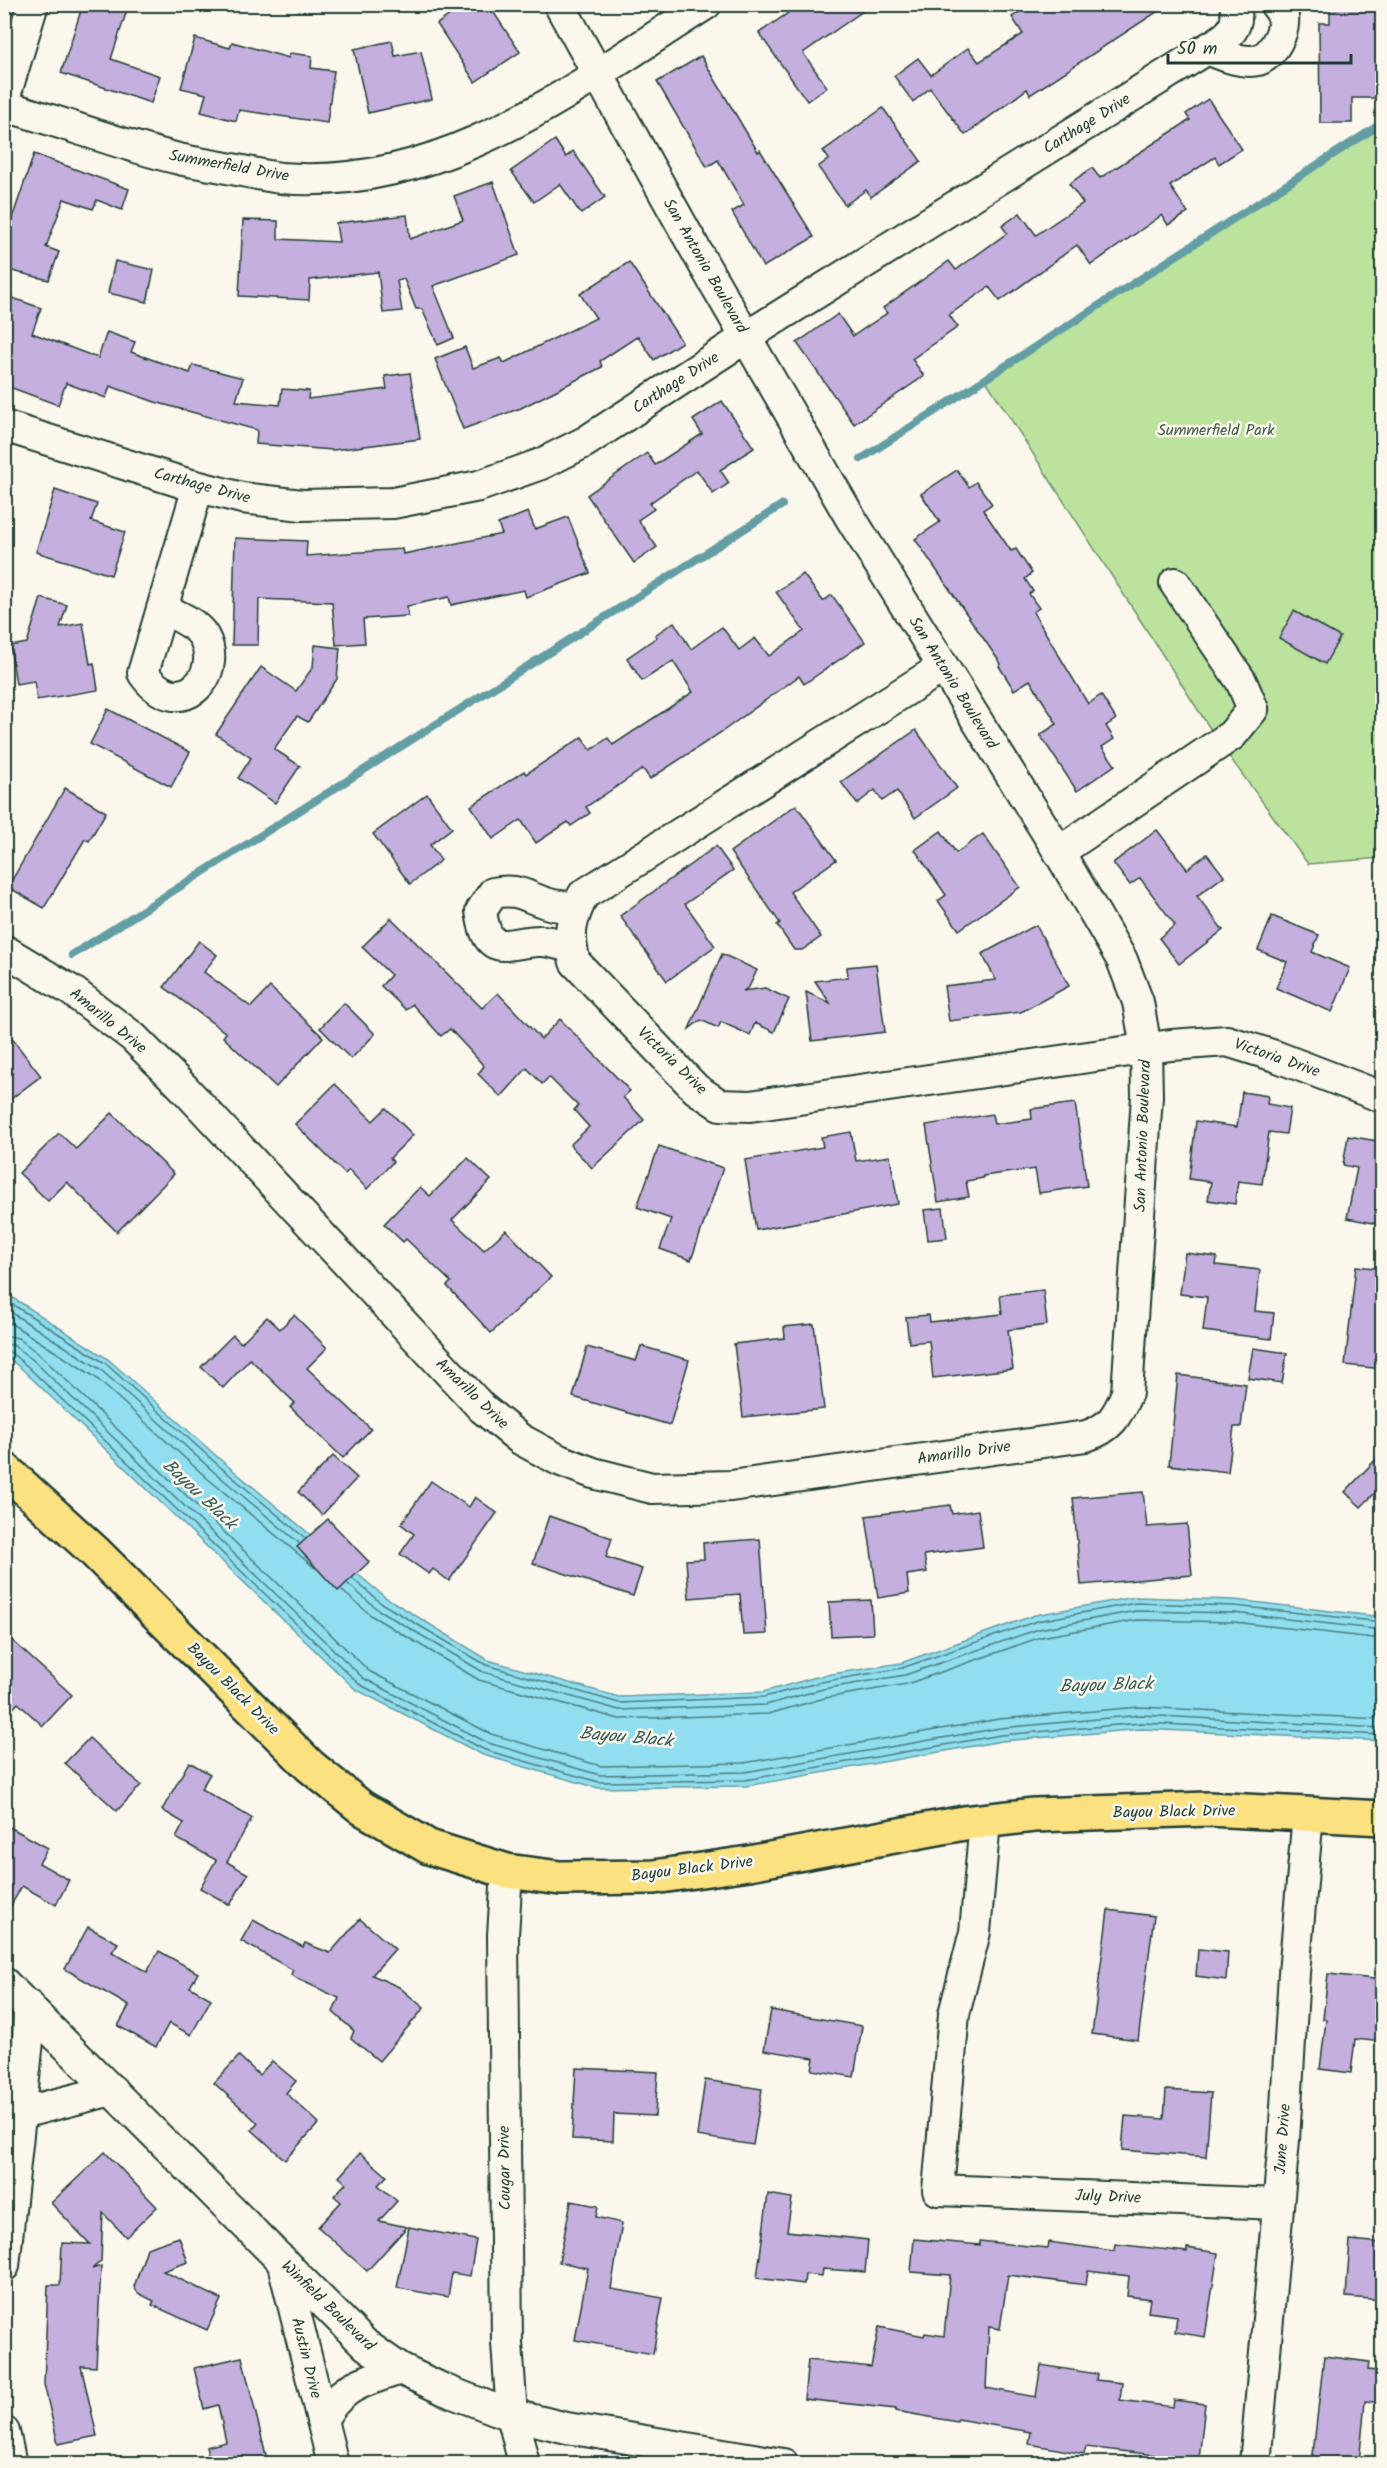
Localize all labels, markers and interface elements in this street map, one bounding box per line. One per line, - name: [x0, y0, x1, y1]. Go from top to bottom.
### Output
- scale bar: [1168, 27, 1351, 65]
- text: 50 m: [1177, 35, 1217, 64]
- street label: Carthage Drive: [1038, 87, 1136, 161]
- street label: Summerfield Drive: [167, 143, 291, 189]
- street label: San Antonio Boulevard: [656, 194, 754, 339]
- street label: Carthage Drive: [628, 345, 724, 421]
- park label: Summerfield Park: [1157, 418, 1275, 443]
- street label: Carthage Drive: [151, 461, 253, 511]
- street label: San Antonio Boulevard: [902, 612, 1005, 755]
- street label: Amarillo Drive: [64, 982, 152, 1060]
- street label: Victoria Drive: [631, 1021, 713, 1101]
- street label: Victoria Drive: [1231, 1032, 1323, 1084]
- street label: San Antonio Boulevard: [1128, 1058, 1158, 1213]
- street label: Amarillo Drive: [430, 1352, 514, 1436]
- street label: Amarillo Drive: [916, 1434, 1012, 1472]
- water label: Bayou Black: [155, 1453, 245, 1539]
- street label: Bayou Black Drive: [181, 1637, 285, 1741]
- water label: Bayou Black: [1059, 1670, 1156, 1702]
- water label: Bayou Black: [578, 1719, 676, 1757]
- street label: Bayou Black Drive: [1112, 1798, 1236, 1826]
- street label: Bayou Black Drive: [630, 1849, 754, 1889]
- street label: June Drive: [1268, 2103, 1298, 2175]
- street label: Cougar Drive: [492, 2125, 518, 2211]
- street label: July Drive: [1074, 2183, 1142, 2211]
- street label: Winfield Boulevard: [275, 2254, 382, 2358]
- street label: Austin Drive: [284, 2315, 328, 2401]

